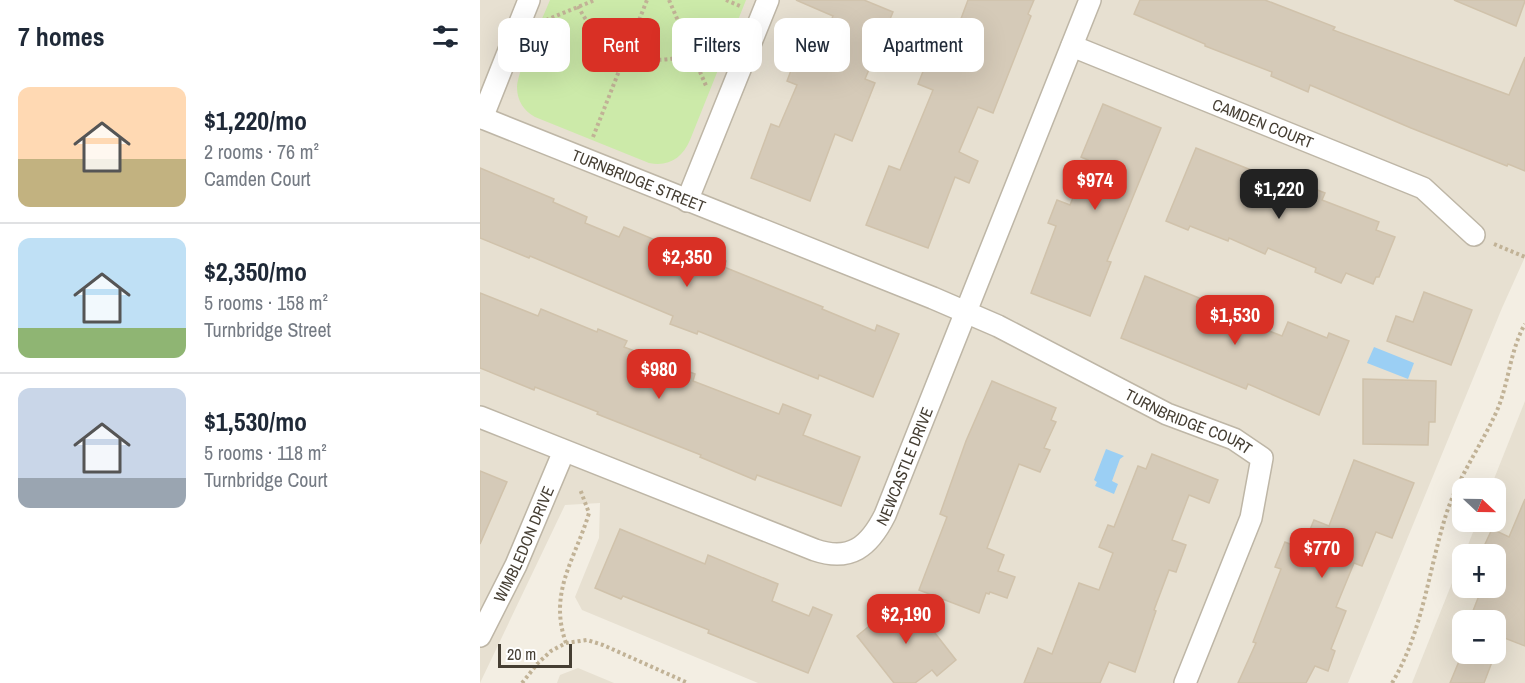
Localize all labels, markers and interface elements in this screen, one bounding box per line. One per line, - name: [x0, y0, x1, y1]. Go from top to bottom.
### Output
- chip: Buy: [498, 18, 570, 72]
- chip: Rent: [582, 18, 660, 72]
- chip: Filters: [672, 18, 762, 72]
- chip: New: [774, 18, 850, 72]
- chip: Apartment: [862, 18, 984, 72]
- text: 7 homes: [18, 19, 105, 54]
- icon: filters: [429, 20, 462, 53]
- street label: CAMDEN COURT: [1209, 93, 1317, 154]
- text: $1,220/mo: [204, 103, 307, 138]
- icon: home: [66, 111, 138, 183]
- text: 2 rooms · 76 m²: [204, 138, 319, 165]
- street label: TURNBRIDGE STREET: [569, 144, 709, 217]
- pin: $974: [1059, 160, 1131, 211]
- text: Camden Court: [204, 165, 311, 192]
- text: $974: [1077, 166, 1113, 193]
- pin: $1,220: [1230, 169, 1328, 220]
- text: $1,220: [1254, 175, 1304, 202]
- pin: $2,350: [638, 237, 736, 288]
- text: $2,350: [662, 243, 712, 270]
- text: $2,350/mo: [204, 254, 307, 289]
- icon: home: [66, 262, 138, 334]
- text: 5 rooms · 158 m²: [204, 289, 328, 316]
- pin: $1,530: [1186, 295, 1284, 346]
- text: $1,530: [1210, 301, 1260, 328]
- text: Turnbridge Street: [204, 316, 331, 343]
- pin: $980: [623, 349, 695, 400]
- text: $980: [641, 355, 677, 382]
- street label: TURNBRIDGE COURT: [1121, 383, 1257, 459]
- text: $1,530/mo: [204, 404, 307, 439]
- street label: NEWCASTLE DRIVE: [870, 404, 938, 529]
- icon: home: [66, 412, 138, 484]
- text: 5 rooms · 118 m²: [204, 439, 327, 466]
- text: Turnbridge Court: [204, 466, 327, 493]
- north arrow: [1452, 478, 1506, 532]
- map controls: [1452, 478, 1506, 664]
- street label: WIMBLEDON DRIVE: [488, 483, 559, 606]
- pin: $770: [1286, 528, 1358, 579]
- text: $770: [1304, 534, 1340, 561]
- button: +: [1452, 544, 1506, 598]
- pin: $2,190: [857, 594, 955, 645]
- text: $2,190: [881, 600, 931, 627]
- button: −: [1452, 610, 1506, 664]
- scale bar: [498, 641, 572, 668]
- text: 20 m: [507, 643, 536, 665]

